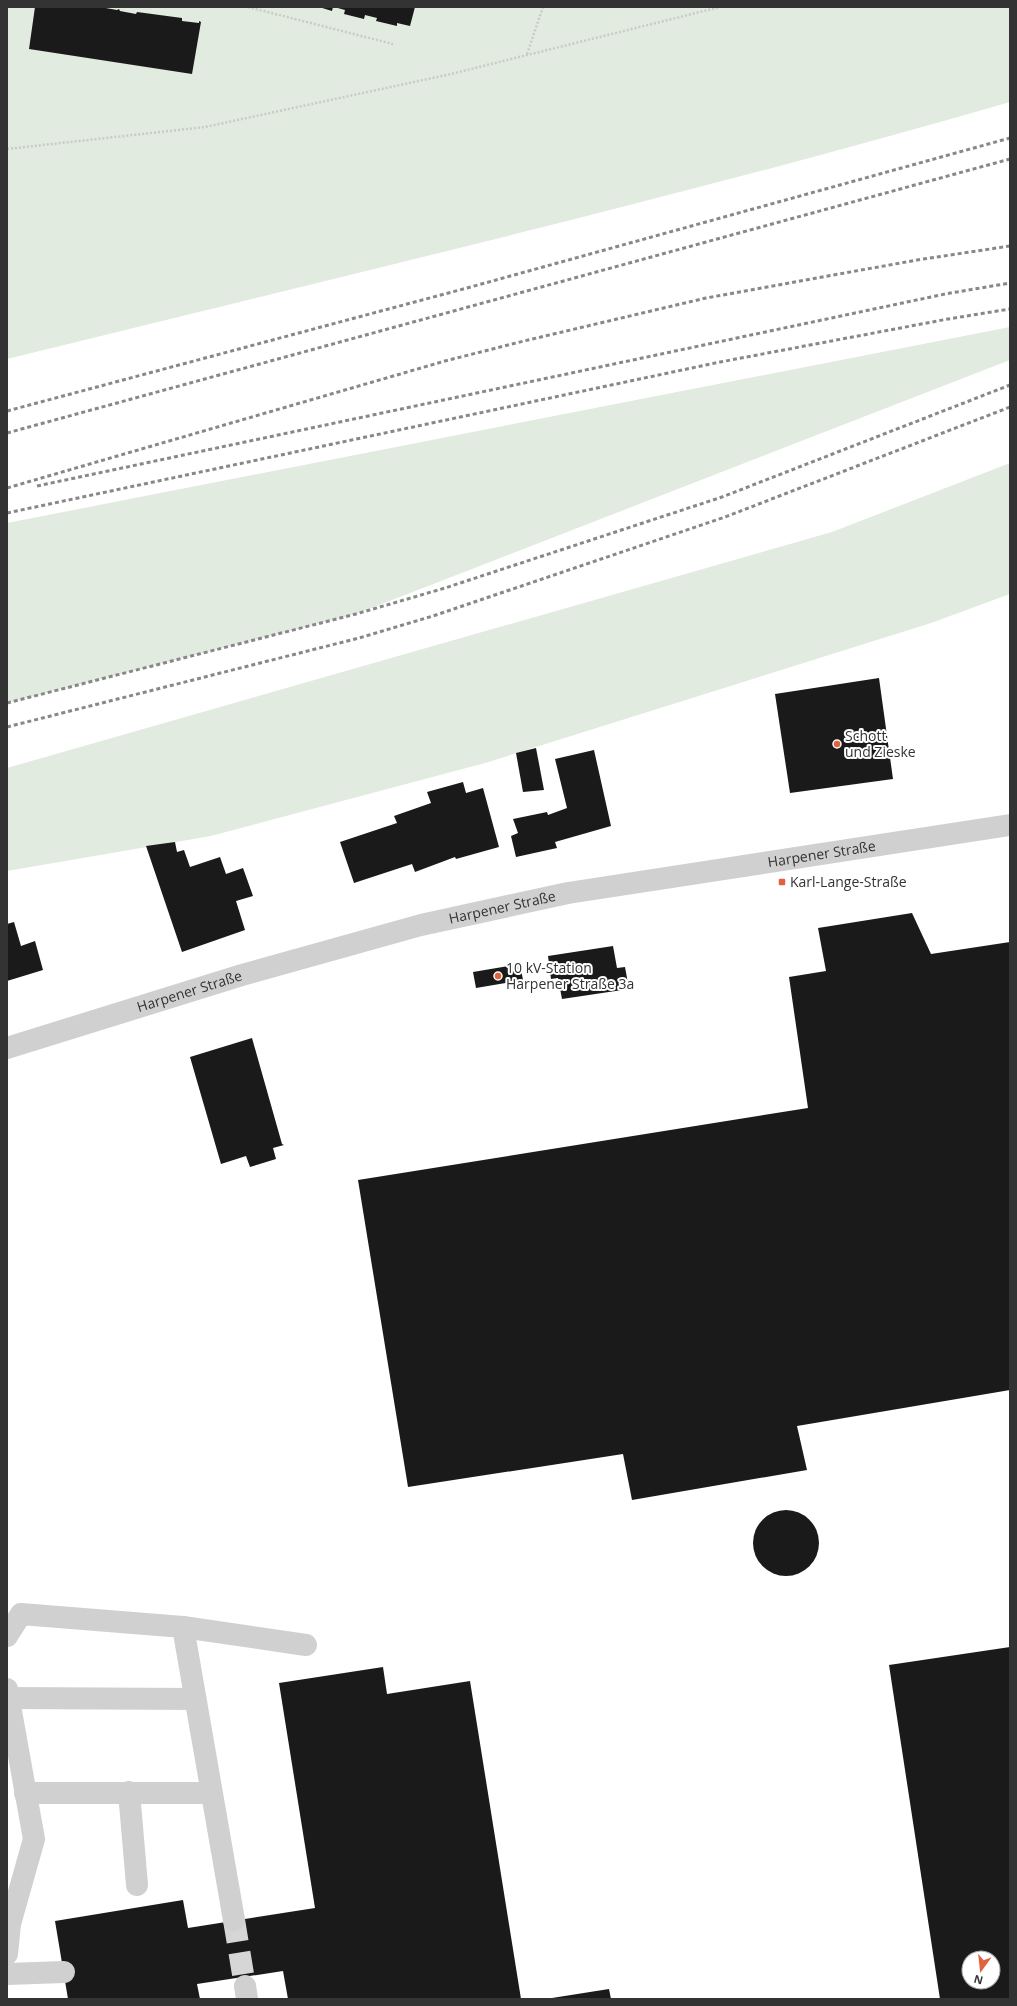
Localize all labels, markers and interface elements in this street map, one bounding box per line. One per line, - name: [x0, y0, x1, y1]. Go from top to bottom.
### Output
- place label: Schott und Zieske: [845, 726, 916, 761]
- marker: Schott und Zieske: [832, 739, 842, 749]
- street label: Harpener Straße: [766, 836, 877, 871]
- place label: Karl-Lange-Straße: [790, 872, 907, 891]
- marker: Karl-Lange-Straße: [777, 877, 787, 887]
- street label: Harpener Straße: [447, 886, 557, 928]
- place label: 10 kV-Station Harpener Straße 3a: [506, 958, 634, 993]
- street label: Harpener Straße: [134, 966, 244, 1016]
- marker: 10 kV-Station Harpener Straße 3a: [493, 971, 503, 981]
- north arrow: [961, 1950, 1001, 1990]
- text: N: [972, 1972, 985, 1989]

